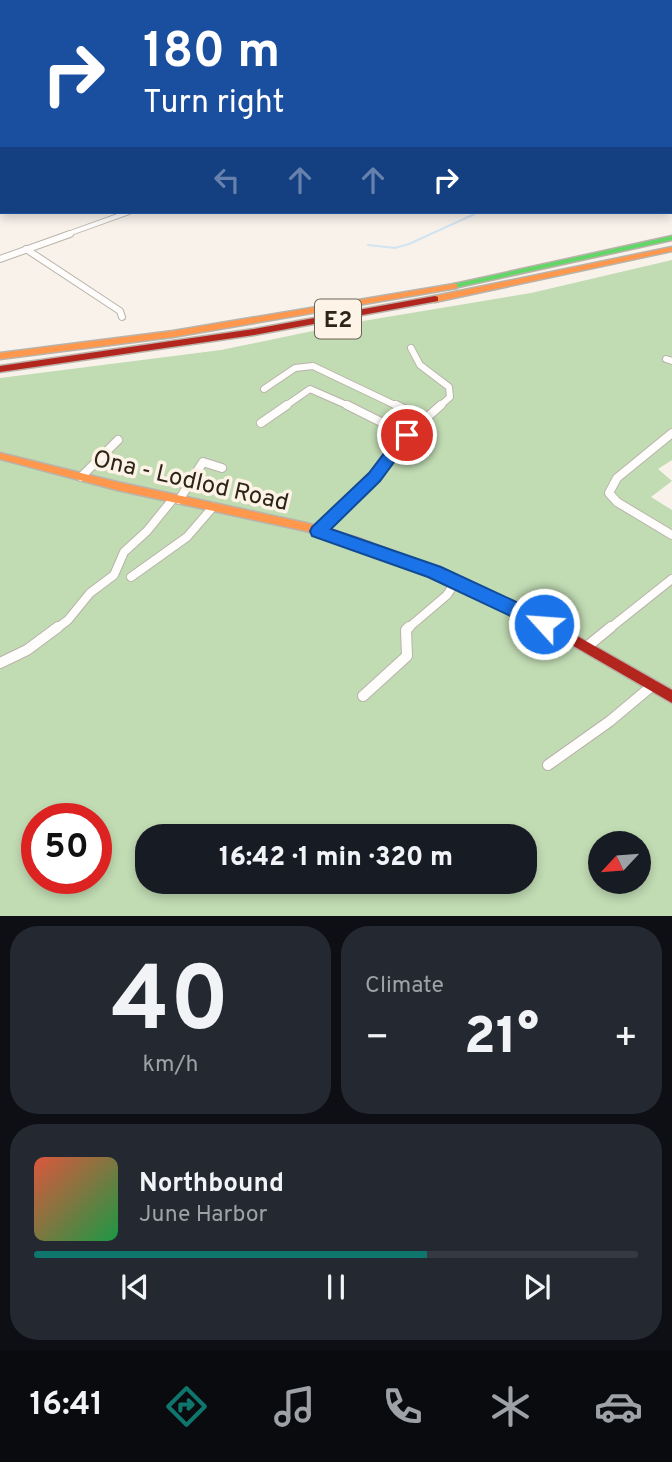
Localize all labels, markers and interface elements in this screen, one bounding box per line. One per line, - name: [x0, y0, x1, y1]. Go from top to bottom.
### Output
- text: 180 m: [143, 23, 280, 85]
- icon: right: [28, 28, 119, 119]
- text: Turn right: [143, 84, 285, 124]
- icon: left: [208, 161, 246, 199]
- icon: ahead: [281, 161, 319, 199]
- icon: ahead: [354, 161, 392, 199]
- icon: right: [427, 161, 465, 199]
- road number: E2: [315, 300, 361, 338]
- pin: [377, 405, 437, 465]
- icon: arrive: [388, 416, 426, 454]
- street label: Ona - Lodlod Road: [90, 445, 291, 519]
- position arrow: [507, 587, 581, 661]
- speed limit sign: 50: [21, 803, 112, 894]
- north arrow: [588, 831, 651, 894]
- map controls: [588, 831, 651, 894]
- text: 16:42 · 1 min · 320 m: [219, 842, 453, 875]
- text: 40: [111, 948, 230, 1063]
- text: Climate: [365, 972, 444, 1001]
- text: 21°: [464, 1006, 539, 1072]
- text: −: [365, 1015, 390, 1064]
- text: +: [613, 1015, 638, 1064]
- text: km/h: [143, 1051, 198, 1080]
- text: Northbound: [139, 1168, 284, 1201]
- text: June Harbor: [139, 1201, 267, 1230]
- icon: previous: [116, 1268, 154, 1306]
- icon: pause: [317, 1268, 355, 1306]
- icon: next: [518, 1268, 556, 1306]
- icon: directions: [162, 1382, 211, 1431]
- icon: music: [270, 1382, 319, 1431]
- icon: phone: [378, 1382, 427, 1431]
- icon: climate: [486, 1382, 535, 1431]
- icon: car: [594, 1382, 643, 1431]
- text: 16:41: [29, 1386, 103, 1426]

